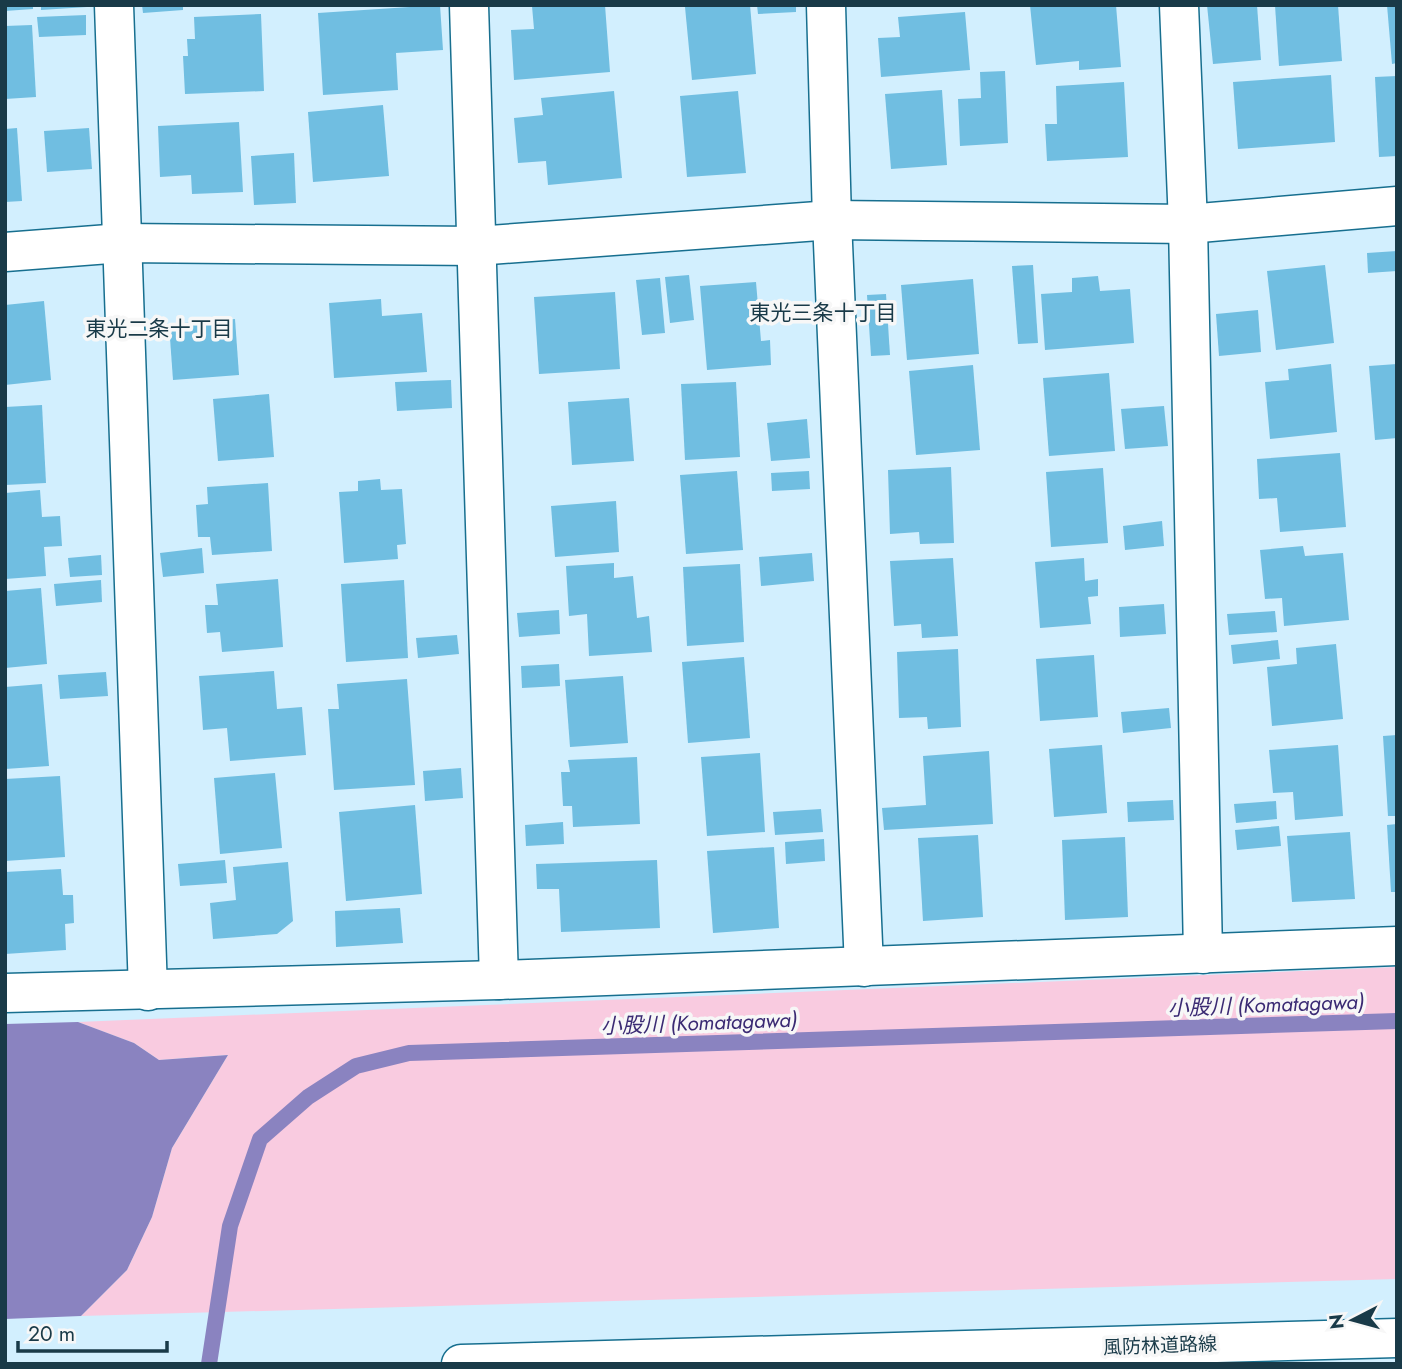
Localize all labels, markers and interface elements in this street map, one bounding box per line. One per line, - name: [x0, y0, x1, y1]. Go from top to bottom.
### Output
- district label: 東光三条十丁目: [750, 298, 897, 328]
- district label: 東光二条十丁目: [86, 314, 233, 344]
- water label: 小股川 (Komatagawa): [1167, 987, 1365, 1023]
- water label: 小股川 (Komatagawa): [600, 1005, 798, 1041]
- north arrow: [1318, 1285, 1388, 1355]
- scale bar: [18, 1310, 166, 1354]
- text: N: [1322, 1313, 1351, 1331]
- text: 20 m: [28, 1319, 75, 1349]
- street label: 風防林道路線: [1103, 1330, 1217, 1361]

